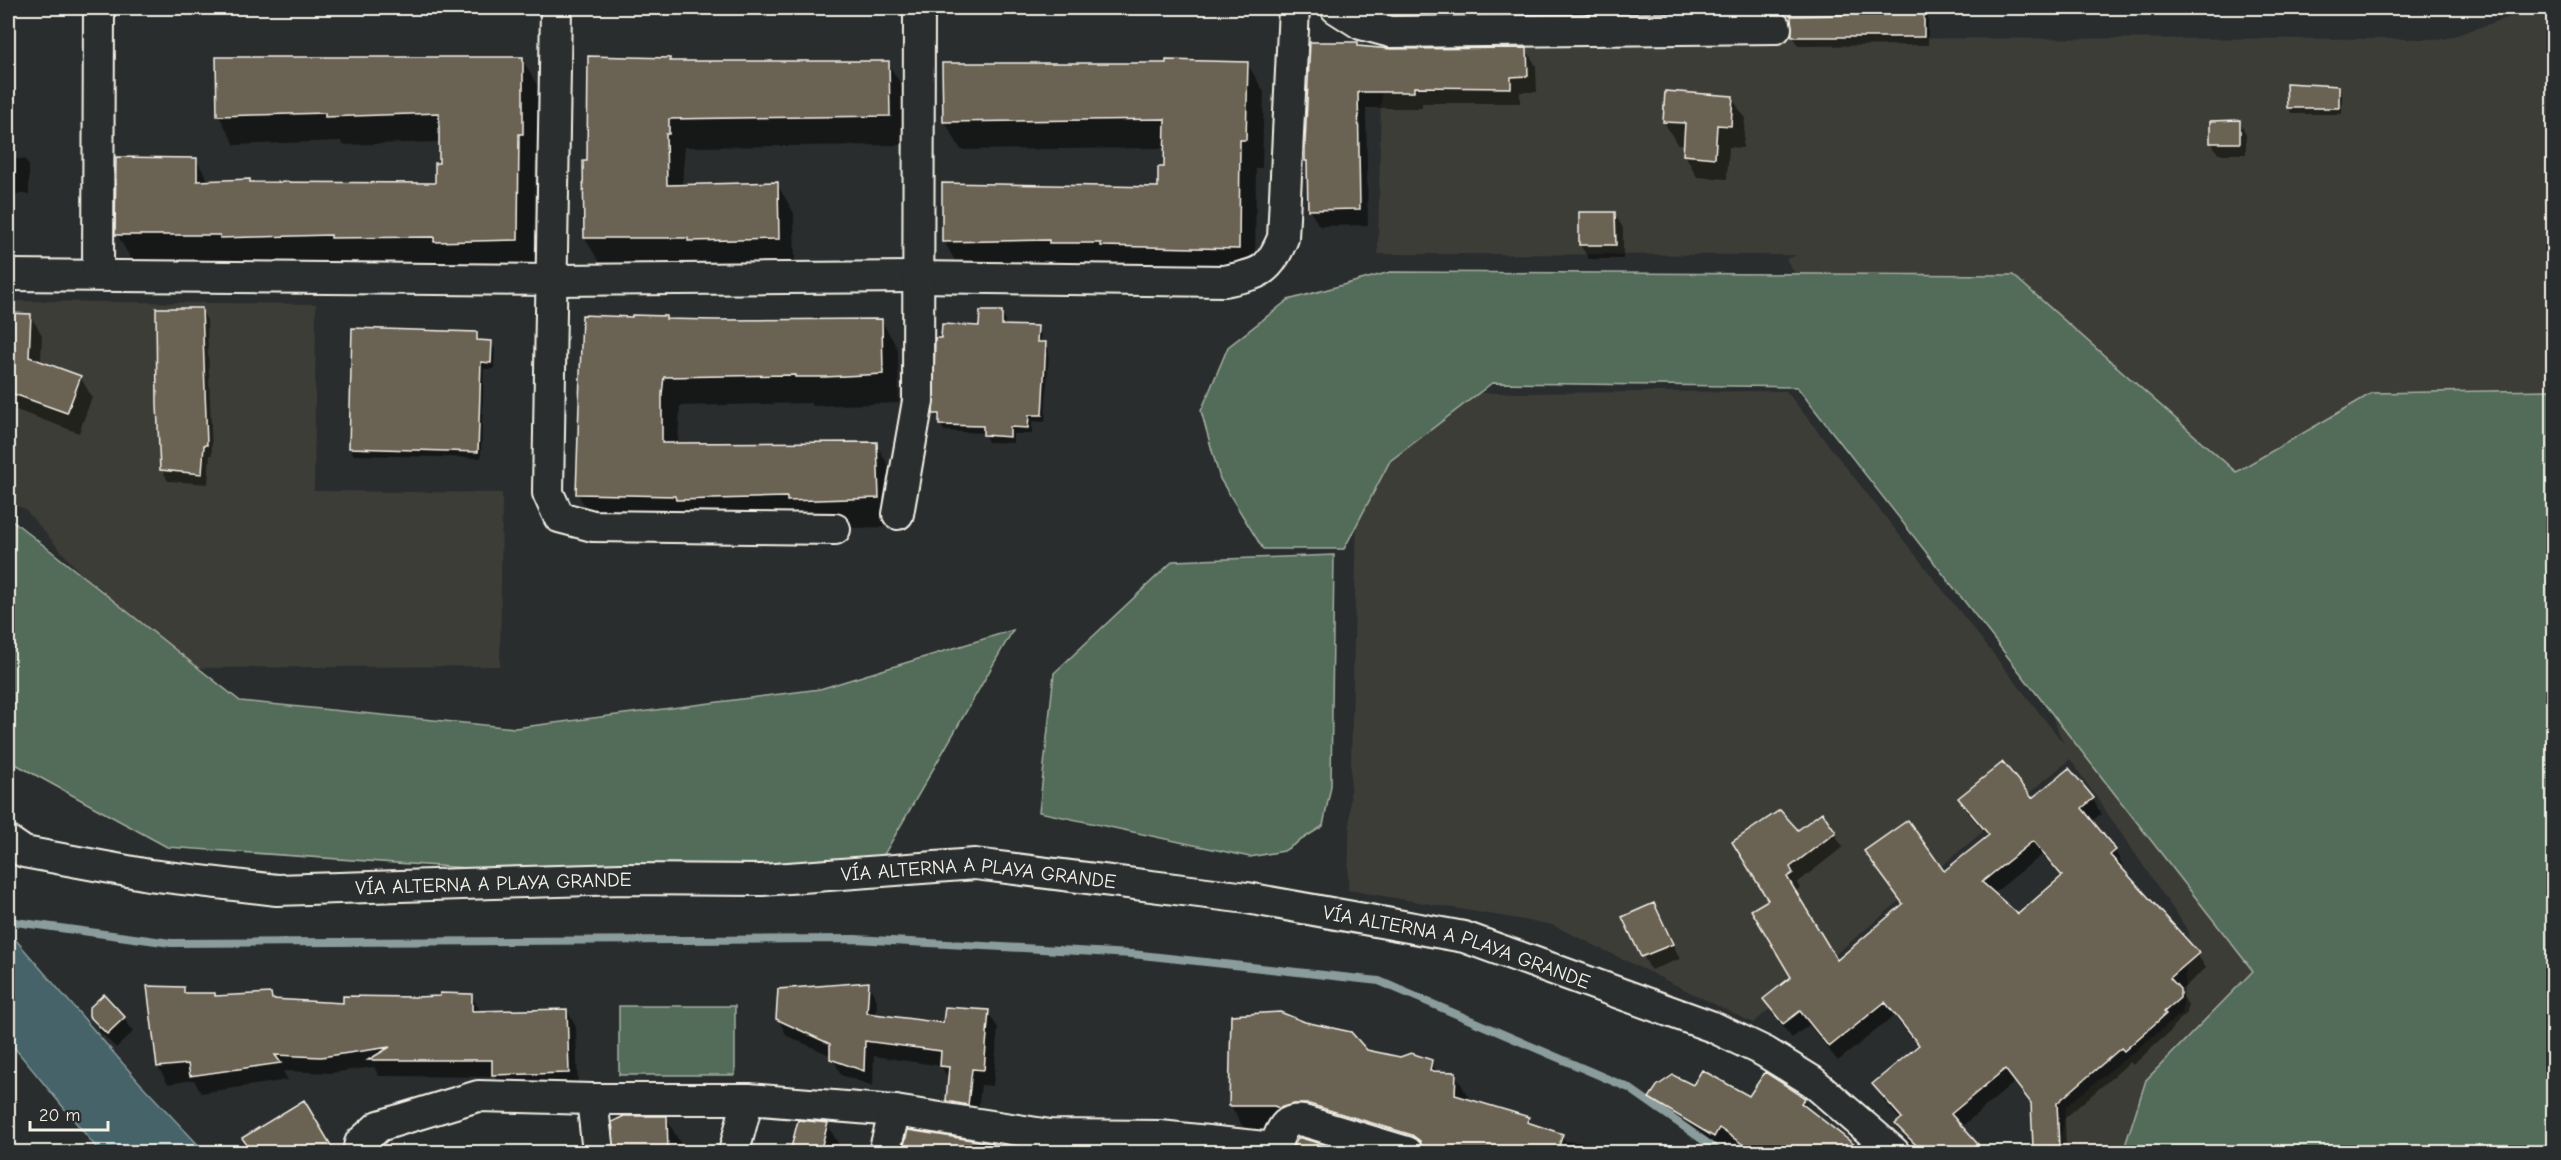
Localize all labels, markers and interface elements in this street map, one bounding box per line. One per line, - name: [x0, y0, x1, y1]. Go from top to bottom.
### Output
- street label: VÍA ALTERNA A PLAYA GRANDE: [840, 853, 1117, 894]
- street label: VÍA ALTERNA A PLAYA GRANDE: [355, 868, 632, 899]
- street label: VÍA ALTERNA A PLAYA GRANDE: [1321, 901, 1593, 994]
- scale bar: [30, 1094, 108, 1132]
- text: 20 m: [39, 1105, 80, 1126]

